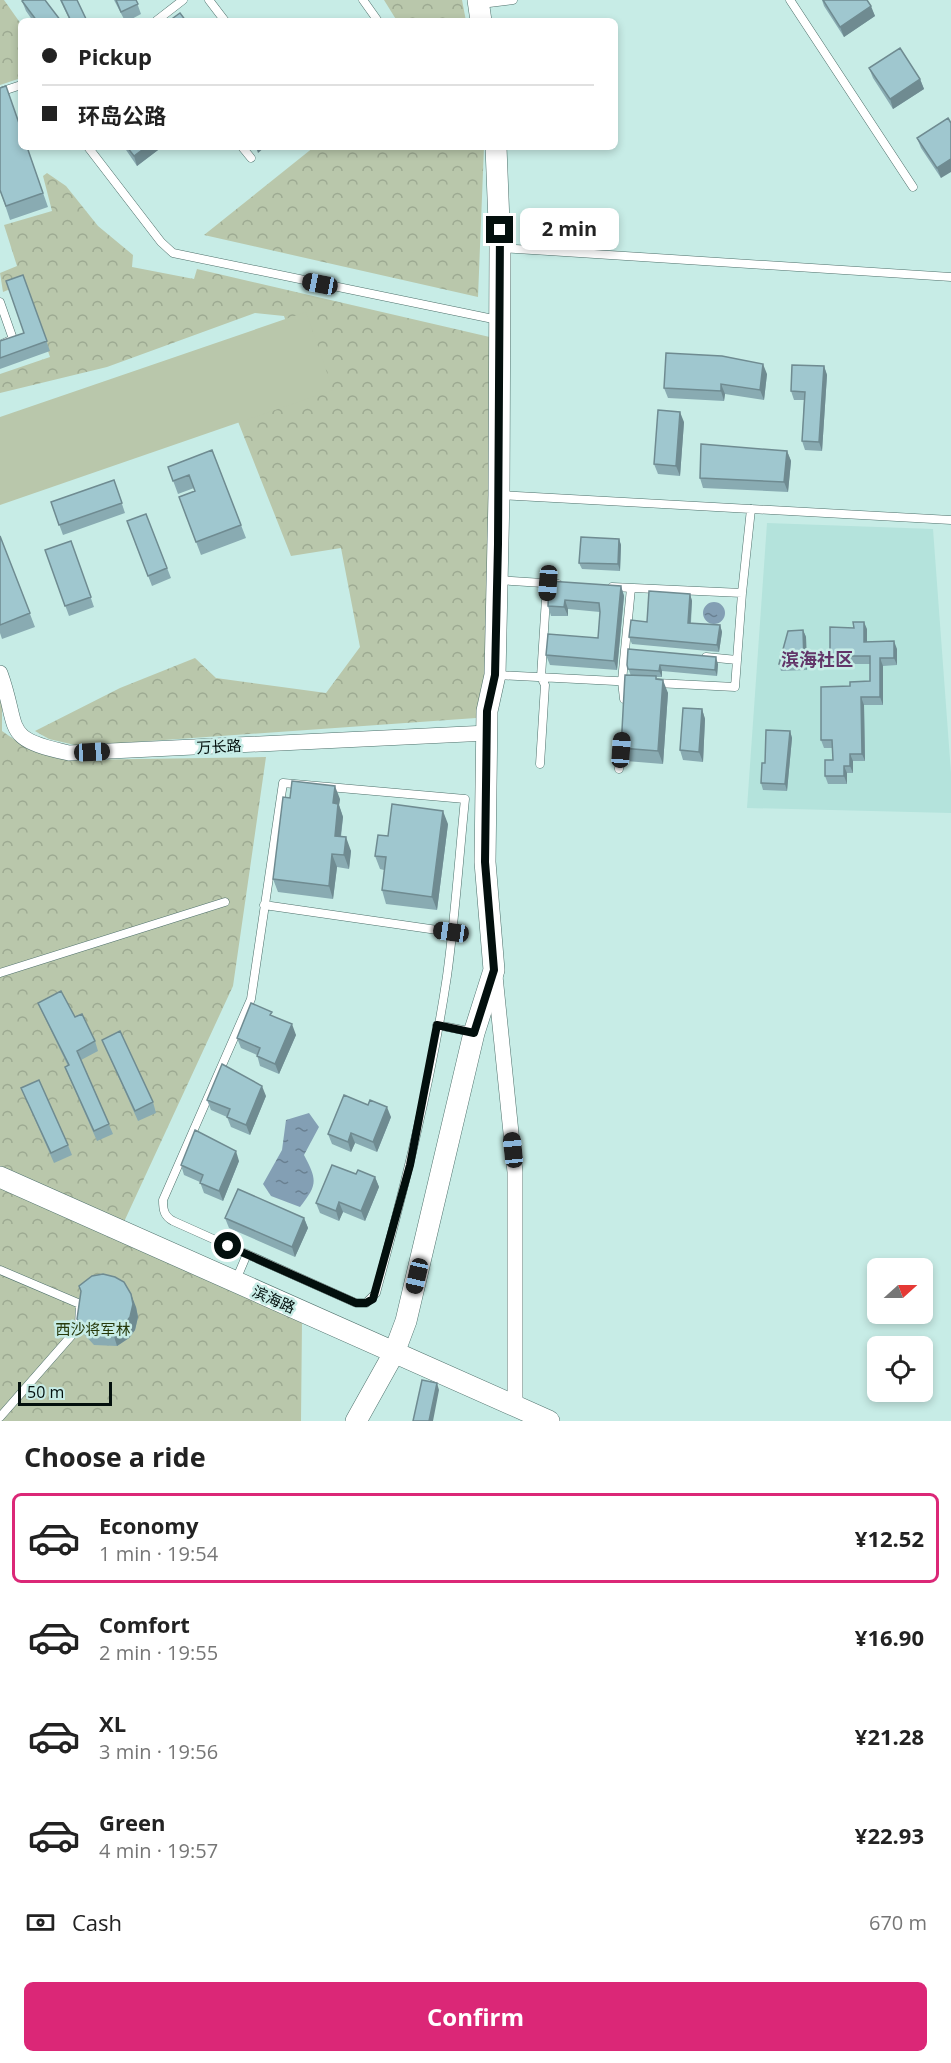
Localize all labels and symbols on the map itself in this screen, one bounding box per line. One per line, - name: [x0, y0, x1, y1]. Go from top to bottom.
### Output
- callout: 2 min: [521, 209, 620, 251]
- route end: [486, 216, 513, 243]
- car: [301, 272, 339, 296]
- car: [538, 564, 558, 602]
- district label: 滨海社区: [781, 647, 853, 671]
- car: [611, 731, 631, 769]
- street label: 万长路: [196, 735, 242, 757]
- car: [74, 742, 110, 762]
- car: [432, 921, 470, 943]
- car: [502, 1131, 524, 1169]
- route start: [214, 1232, 241, 1259]
- car: [404, 1256, 430, 1296]
- north arrow: [867, 1258, 933, 1324]
- street label: 滨海路: [249, 1281, 299, 1317]
- park label: 西沙将军林: [55, 1319, 131, 1339]
- scale bar: [18, 1379, 112, 1406]

